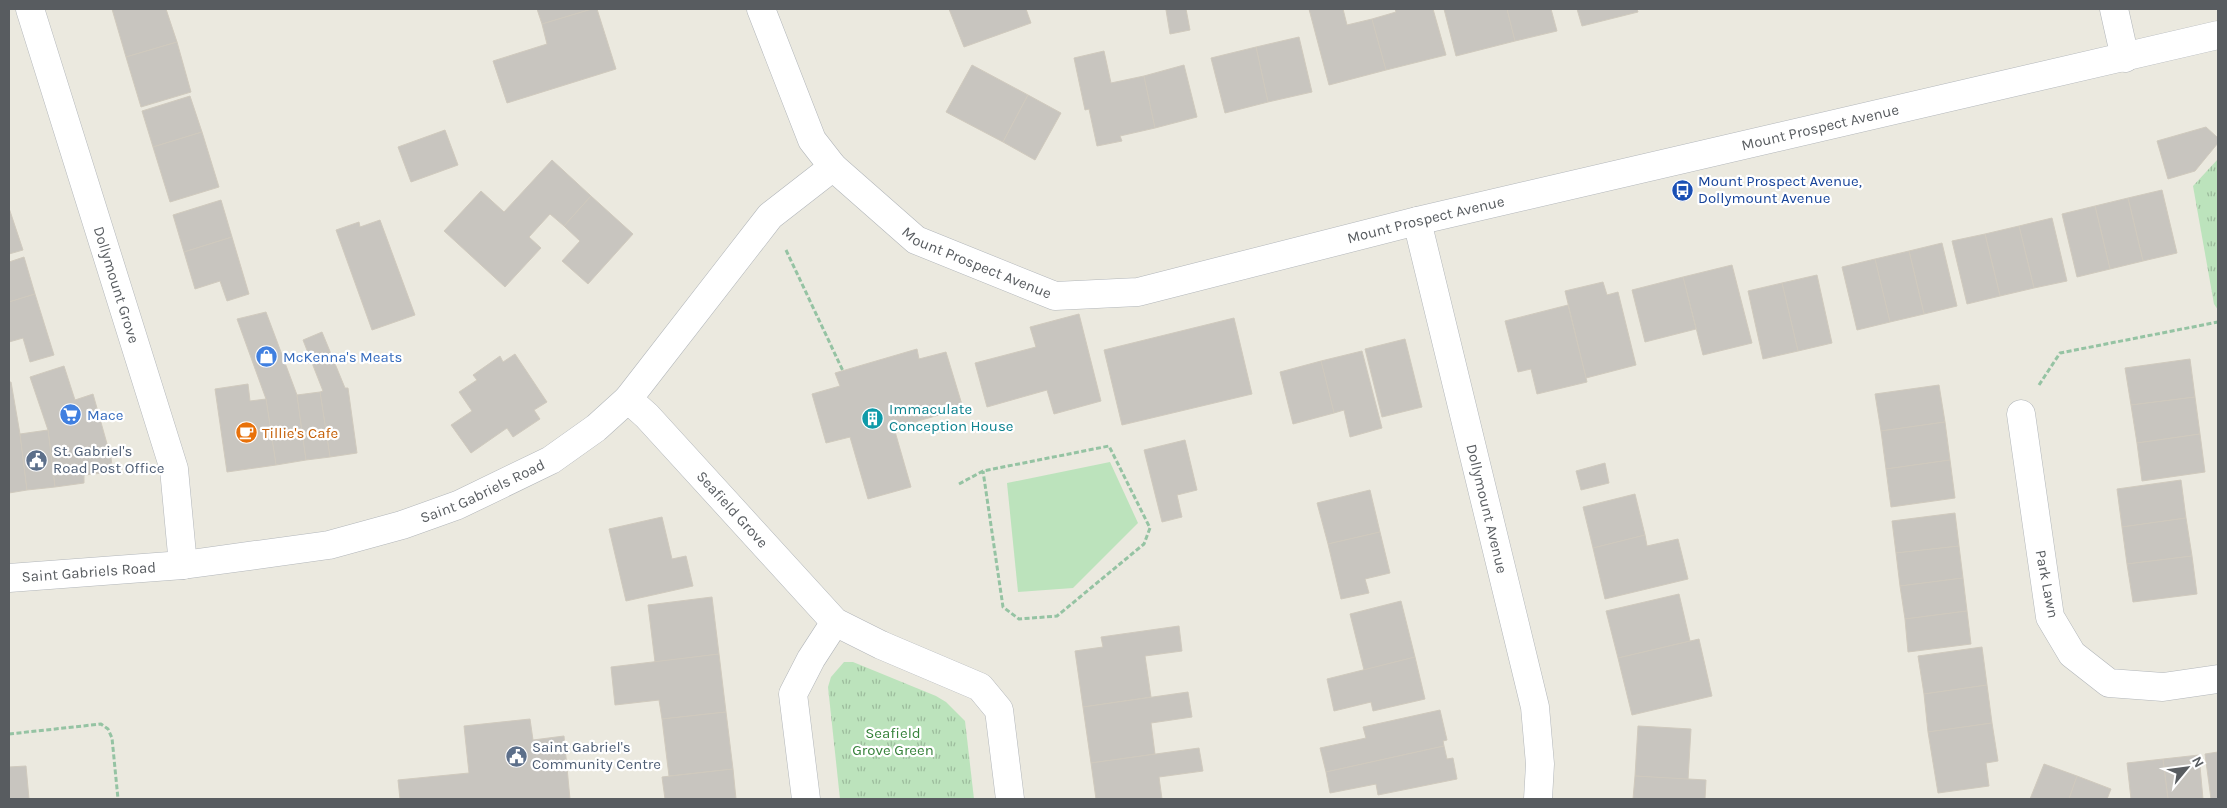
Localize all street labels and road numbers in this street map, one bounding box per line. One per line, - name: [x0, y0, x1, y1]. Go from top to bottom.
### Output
- street label: Mount Prospect Avenue: [1740, 100, 1901, 154]
- street label: Mount Prospect Avenue: [1345, 192, 1506, 247]
- street label: Mount Prospect Avenue: [898, 223, 1054, 303]
- street label: Dollymount Grove: [90, 224, 143, 346]
- street label: Dollymount Avenue: [1462, 442, 1511, 575]
- street label: Saint Gabriels Road: [418, 455, 548, 527]
- street label: Seafield Grove: [693, 467, 772, 552]
- street label: Park Lawn: [2032, 548, 2062, 620]
- street label: Saint Gabriels Road: [21, 558, 157, 586]

